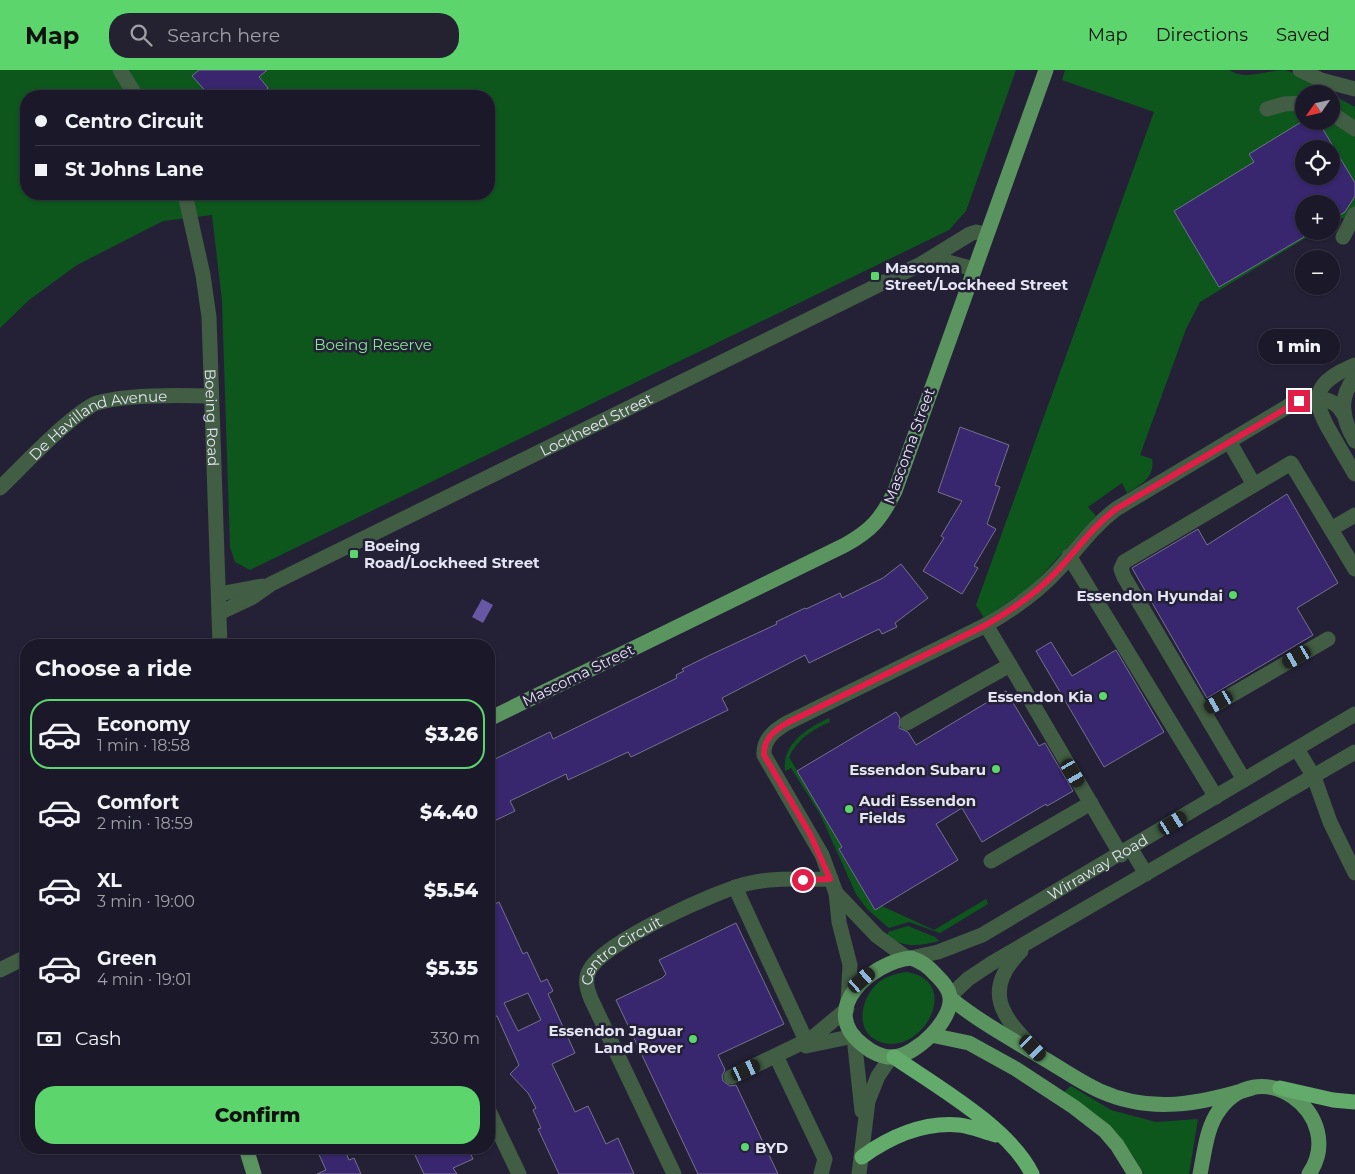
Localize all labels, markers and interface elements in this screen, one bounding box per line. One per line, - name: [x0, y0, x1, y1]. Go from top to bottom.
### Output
- search box: [109, 13, 459, 58]
- text: Map: [25, 21, 79, 50]
- icon: search: [127, 21, 155, 49]
- text: Search here: [167, 24, 280, 47]
- text: Map: [1088, 24, 1128, 46]
- text: Directions: [1156, 24, 1248, 46]
- text: Saved: [1276, 24, 1330, 46]
- north arrow: [1295, 85, 1340, 130]
- map controls: [1295, 85, 1340, 295]
- text: Centro Circuit: [65, 110, 203, 133]
- button: locate: [1295, 140, 1340, 185]
- text: St Johns Lane: [65, 158, 204, 181]
- button: +: [1295, 195, 1340, 240]
- button: −: [1295, 250, 1340, 295]
- place label: Mascoma Street/Lockheed Street: [885, 258, 1069, 294]
- marker: Mascoma Street/Lockheed Street: [869, 270, 881, 282]
- callout: 1 min: [1258, 328, 1340, 364]
- park label: Boeing Reserve: [314, 335, 432, 354]
- text: 1 min: [1277, 337, 1321, 356]
- street label: Boeing Road: [201, 369, 223, 467]
- street label: Mascoma Street: [879, 385, 939, 507]
- street label: De Havilland Avenue: [24, 386, 167, 464]
- street label: Lockheed Street: [537, 388, 655, 460]
- route end: [1288, 390, 1310, 412]
- place label: Boeing Road/Lockheed Street: [364, 536, 540, 572]
- marker: Boeing Road/Lockheed Street: [348, 548, 360, 560]
- place label: Essendon Hyundai: [1076, 586, 1223, 605]
- marker: Essendon Hyundai: [1227, 589, 1239, 601]
- street label: Mascoma Street: [519, 640, 637, 710]
- car: [1280, 643, 1313, 671]
- text: Choose a ride: [35, 655, 192, 682]
- place label: Essendon Kia: [987, 687, 1093, 706]
- car: [1202, 688, 1235, 716]
- marker: Essendon Kia: [1097, 690, 1109, 702]
- icon: car: [37, 712, 82, 757]
- text: Economy: [97, 713, 190, 736]
- text: $3.26: [425, 723, 478, 746]
- text: 1 min · 18:58: [97, 736, 190, 755]
- car: [1059, 756, 1086, 790]
- place label: Essendon Subaru: [849, 760, 986, 779]
- marker: Essendon Subaru: [990, 763, 1002, 775]
- icon: car: [37, 790, 82, 835]
- text: Comfort: [97, 791, 179, 814]
- place label: Audi Essendon Fields: [858, 791, 976, 827]
- text: $4.40: [420, 801, 478, 824]
- marker: Audi Essendon Fields: [843, 803, 855, 815]
- car: [1156, 809, 1189, 837]
- text: 2 min · 18:59: [97, 814, 193, 833]
- street label: Wirraway Road: [1044, 830, 1151, 904]
- icon: car: [37, 868, 82, 913]
- text: XL: [97, 869, 122, 892]
- route start: [792, 869, 814, 891]
- text: $5.54: [424, 879, 478, 902]
- text: 3 min · 19:00: [97, 892, 195, 911]
- street label: Centro Circuit: [577, 911, 665, 986]
- icon: car: [37, 946, 82, 991]
- text: Green: [97, 947, 157, 970]
- text: $5.35: [426, 957, 478, 980]
- car: [845, 964, 878, 996]
- text: 4 min · 19:01: [97, 970, 192, 989]
- place label: Essendon Jaguar Land Rover: [548, 1021, 684, 1057]
- icon: cash: [35, 1025, 63, 1053]
- text: Cash: [75, 1027, 122, 1050]
- text: 330 m: [430, 1029, 480, 1048]
- car: [1017, 1032, 1048, 1064]
- marker: Essendon Jaguar Land Rover: [687, 1033, 699, 1045]
- car: [729, 1057, 762, 1083]
- button: Confirm: [35, 1086, 480, 1144]
- place label: BYD: [755, 1138, 788, 1157]
- marker: BYD: [739, 1141, 751, 1153]

